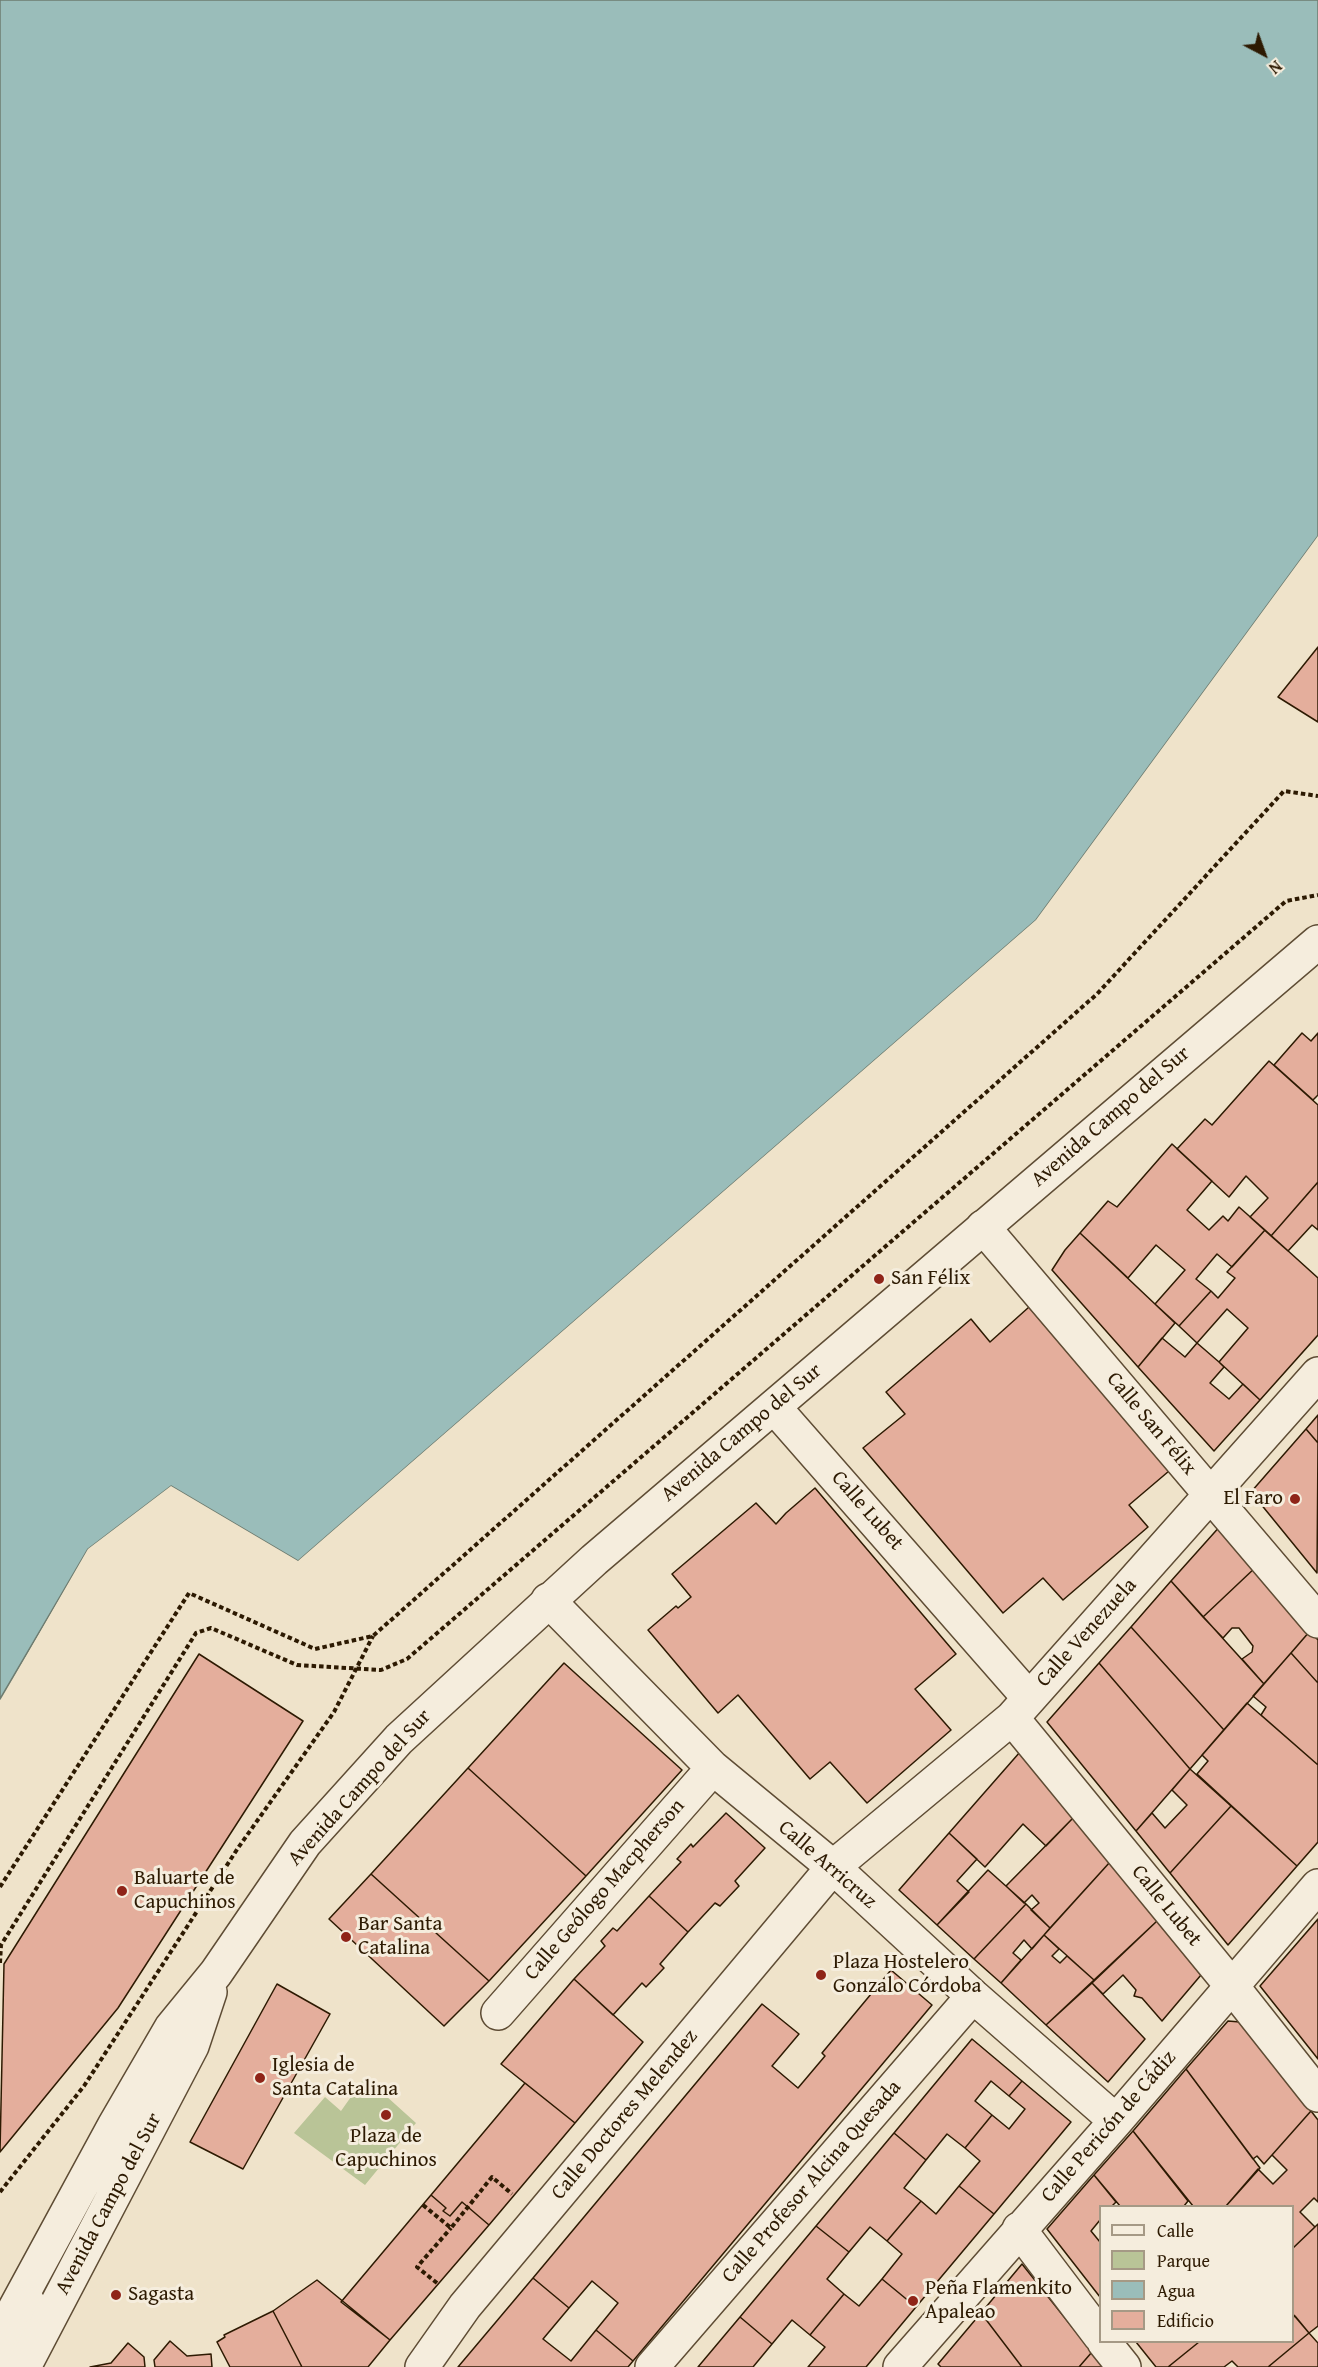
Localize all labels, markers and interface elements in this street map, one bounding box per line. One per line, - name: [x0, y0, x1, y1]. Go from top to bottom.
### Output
- north arrow: [1234, 24, 1294, 84]
- text: N: [1264, 55, 1288, 80]
- street label: Avenida Campo del Sur: [1027, 1041, 1195, 1193]
- place label: San Félix: [891, 1266, 970, 1292]
- marker: San Félix: [872, 1272, 886, 1286]
- street label: Avenida Campo del Sur: [657, 1358, 827, 1508]
- street label: Calle San Félix: [1101, 1367, 1201, 1481]
- street label: Calle Lubet: [826, 1466, 908, 1556]
- place label: El Faro: [1223, 1486, 1283, 1512]
- marker: El Faro: [1288, 1492, 1302, 1506]
- street label: Calle Venezuela: [1032, 1573, 1142, 1693]
- street label: Avenida Campo del Sur: [283, 1705, 437, 1871]
- street label: Calle Geólogo Macpherson: [519, 1794, 691, 1986]
- street label: Calle Arricruz: [773, 1815, 881, 1915]
- street label: Calle Lubet: [1126, 1860, 1206, 1952]
- place label: Baluarte de Capuchinos: [134, 1866, 236, 1916]
- marker: Baluarte de Capuchinos: [115, 1884, 129, 1898]
- place label: Bar Santa Catalina: [358, 1912, 442, 1962]
- marker: Bar Santa Catalina: [339, 1930, 353, 1944]
- place label: Plaza Hostelero Gonzalo Córdoba: [833, 1950, 982, 2000]
- marker: Plaza Hostelero Gonzalo Córdoba: [814, 1968, 828, 1982]
- street label: Calle Doctores Melendez: [546, 2025, 704, 2205]
- street label: Calle Pericón de Cádiz: [1036, 2046, 1182, 2208]
- place label: Iglesia de Santa Catalina: [272, 2053, 398, 2103]
- marker: Iglesia de Santa Catalina: [253, 2071, 267, 2085]
- street label: Calle Profesor Alcina Quesada: [717, 2075, 907, 2289]
- marker: Plaza de Capuchinos: [379, 2108, 393, 2122]
- street label: Avenida Campo del Sur: [50, 2109, 168, 2299]
- place label: Plaza de Capuchinos: [335, 2124, 437, 2174]
- legend: [1099, 2205, 1294, 2343]
- text: Calle: [1157, 2217, 1194, 2244]
- text: Parque: [1157, 2247, 1210, 2274]
- place label: Peña Flamenkito Apaleao: [925, 2276, 1072, 2326]
- text: Agua: [1157, 2277, 1195, 2304]
- place label: Sagasta: [128, 2282, 194, 2308]
- marker: Sagasta: [109, 2288, 123, 2302]
- marker: Peña Flamenkito Apaleao: [906, 2294, 920, 2308]
- text: Edificio: [1157, 2307, 1214, 2334]

